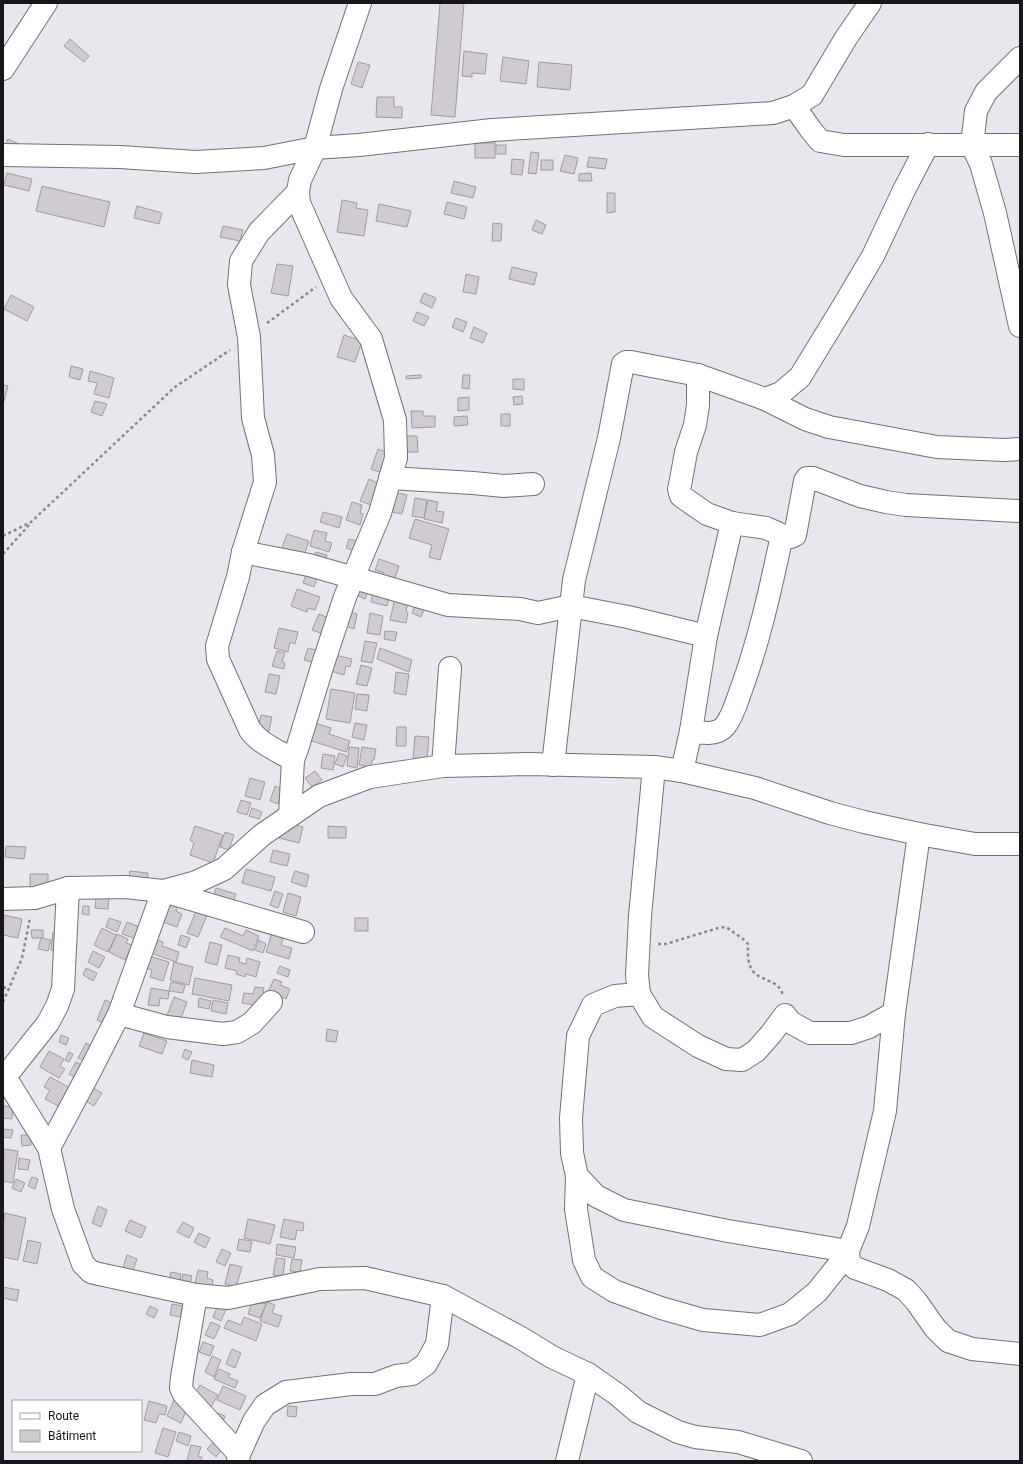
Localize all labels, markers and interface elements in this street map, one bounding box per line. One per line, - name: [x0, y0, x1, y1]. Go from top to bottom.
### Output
- legend: [12, 1400, 142, 1452]
- text: Route: [48, 1409, 79, 1423]
- text: Bâtiment: [48, 1429, 96, 1443]

